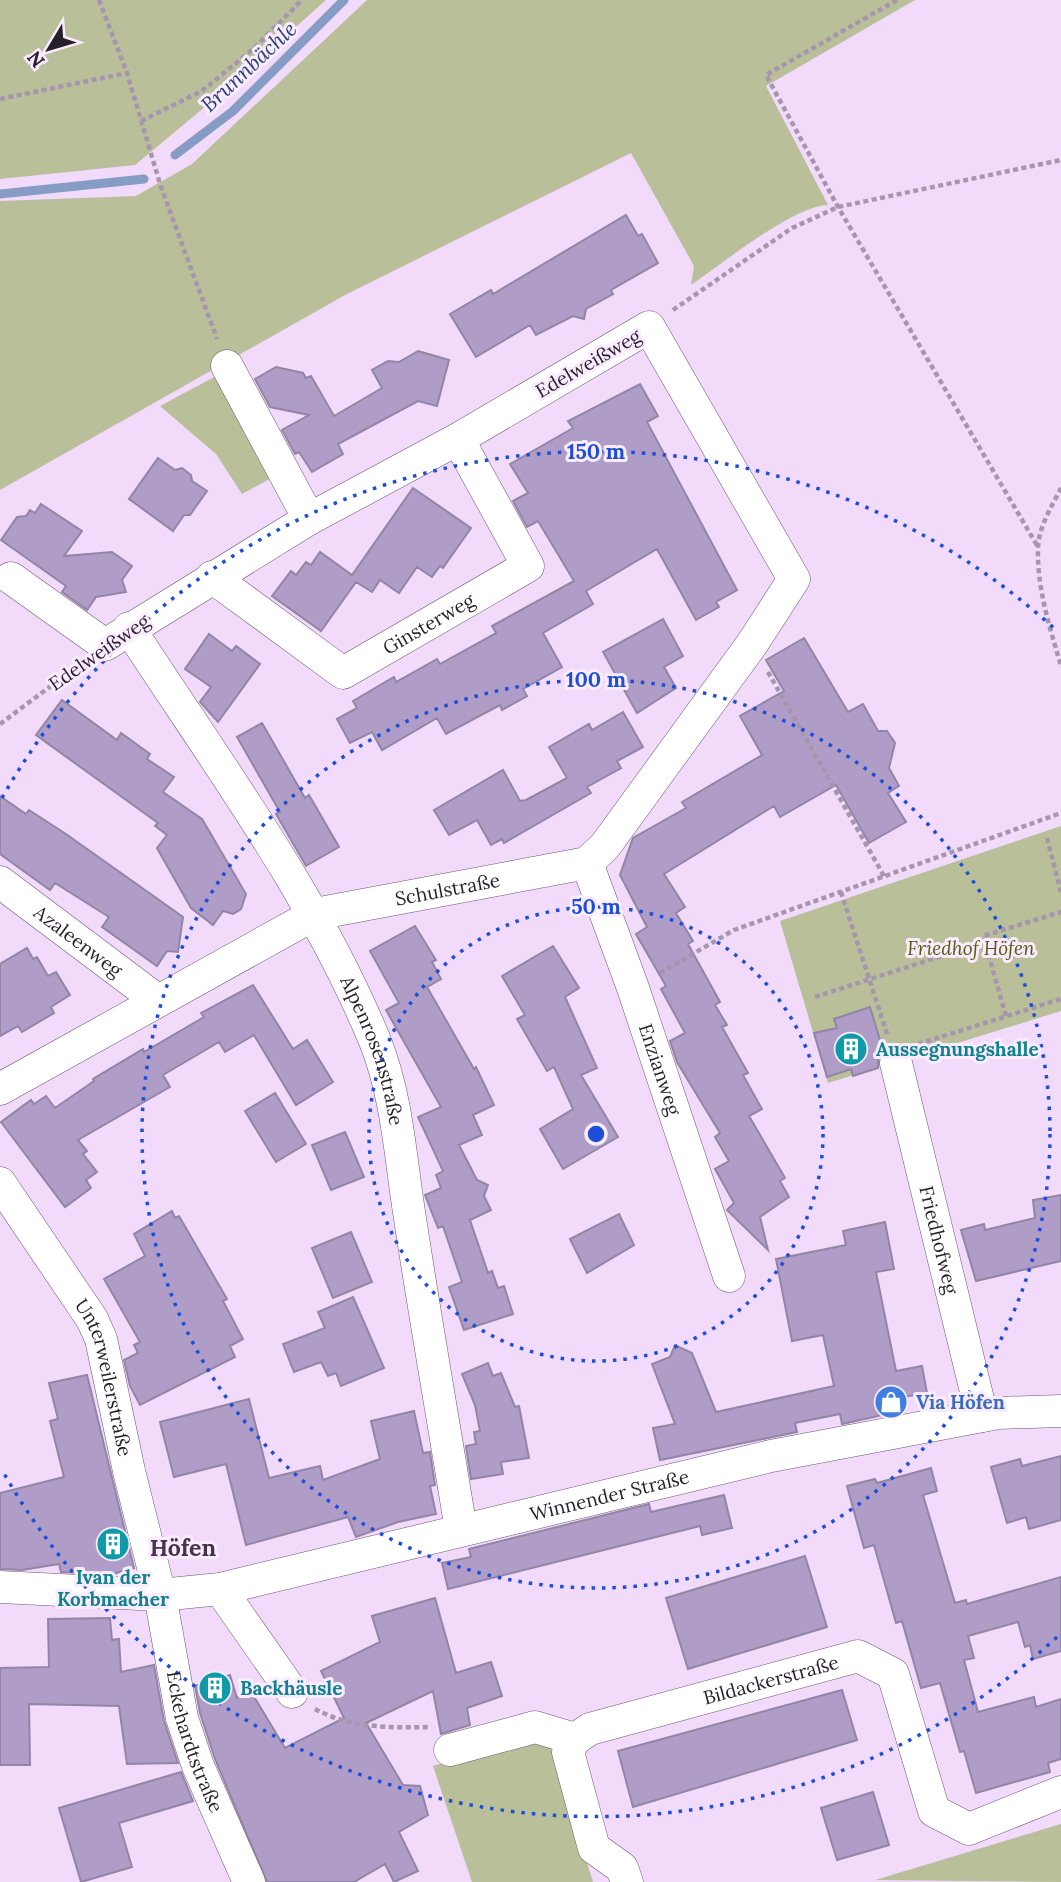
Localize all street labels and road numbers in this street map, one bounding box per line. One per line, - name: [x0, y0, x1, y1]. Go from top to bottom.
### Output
- street label: Edelweißweg: [531, 323, 645, 403]
- street label: Ginsterweg: [378, 587, 479, 660]
- street label: Edelweißweg: [44, 608, 154, 696]
- street label: Schulstraße: [393, 868, 502, 911]
- street label: Azaleenweg: [28, 899, 128, 982]
- street label: Alpenrosenstraße: [335, 971, 409, 1127]
- street label: Enzianweg: [634, 1020, 687, 1119]
- street label: Friedhofweg: [914, 1183, 964, 1297]
- street label: Unterweilerstraße: [70, 1294, 138, 1458]
- street label: Winnender Straße: [527, 1464, 691, 1526]
- street label: Bildackerstraße: [700, 1650, 841, 1710]
- street label: Eckehardtstraße: [162, 1669, 229, 1816]

